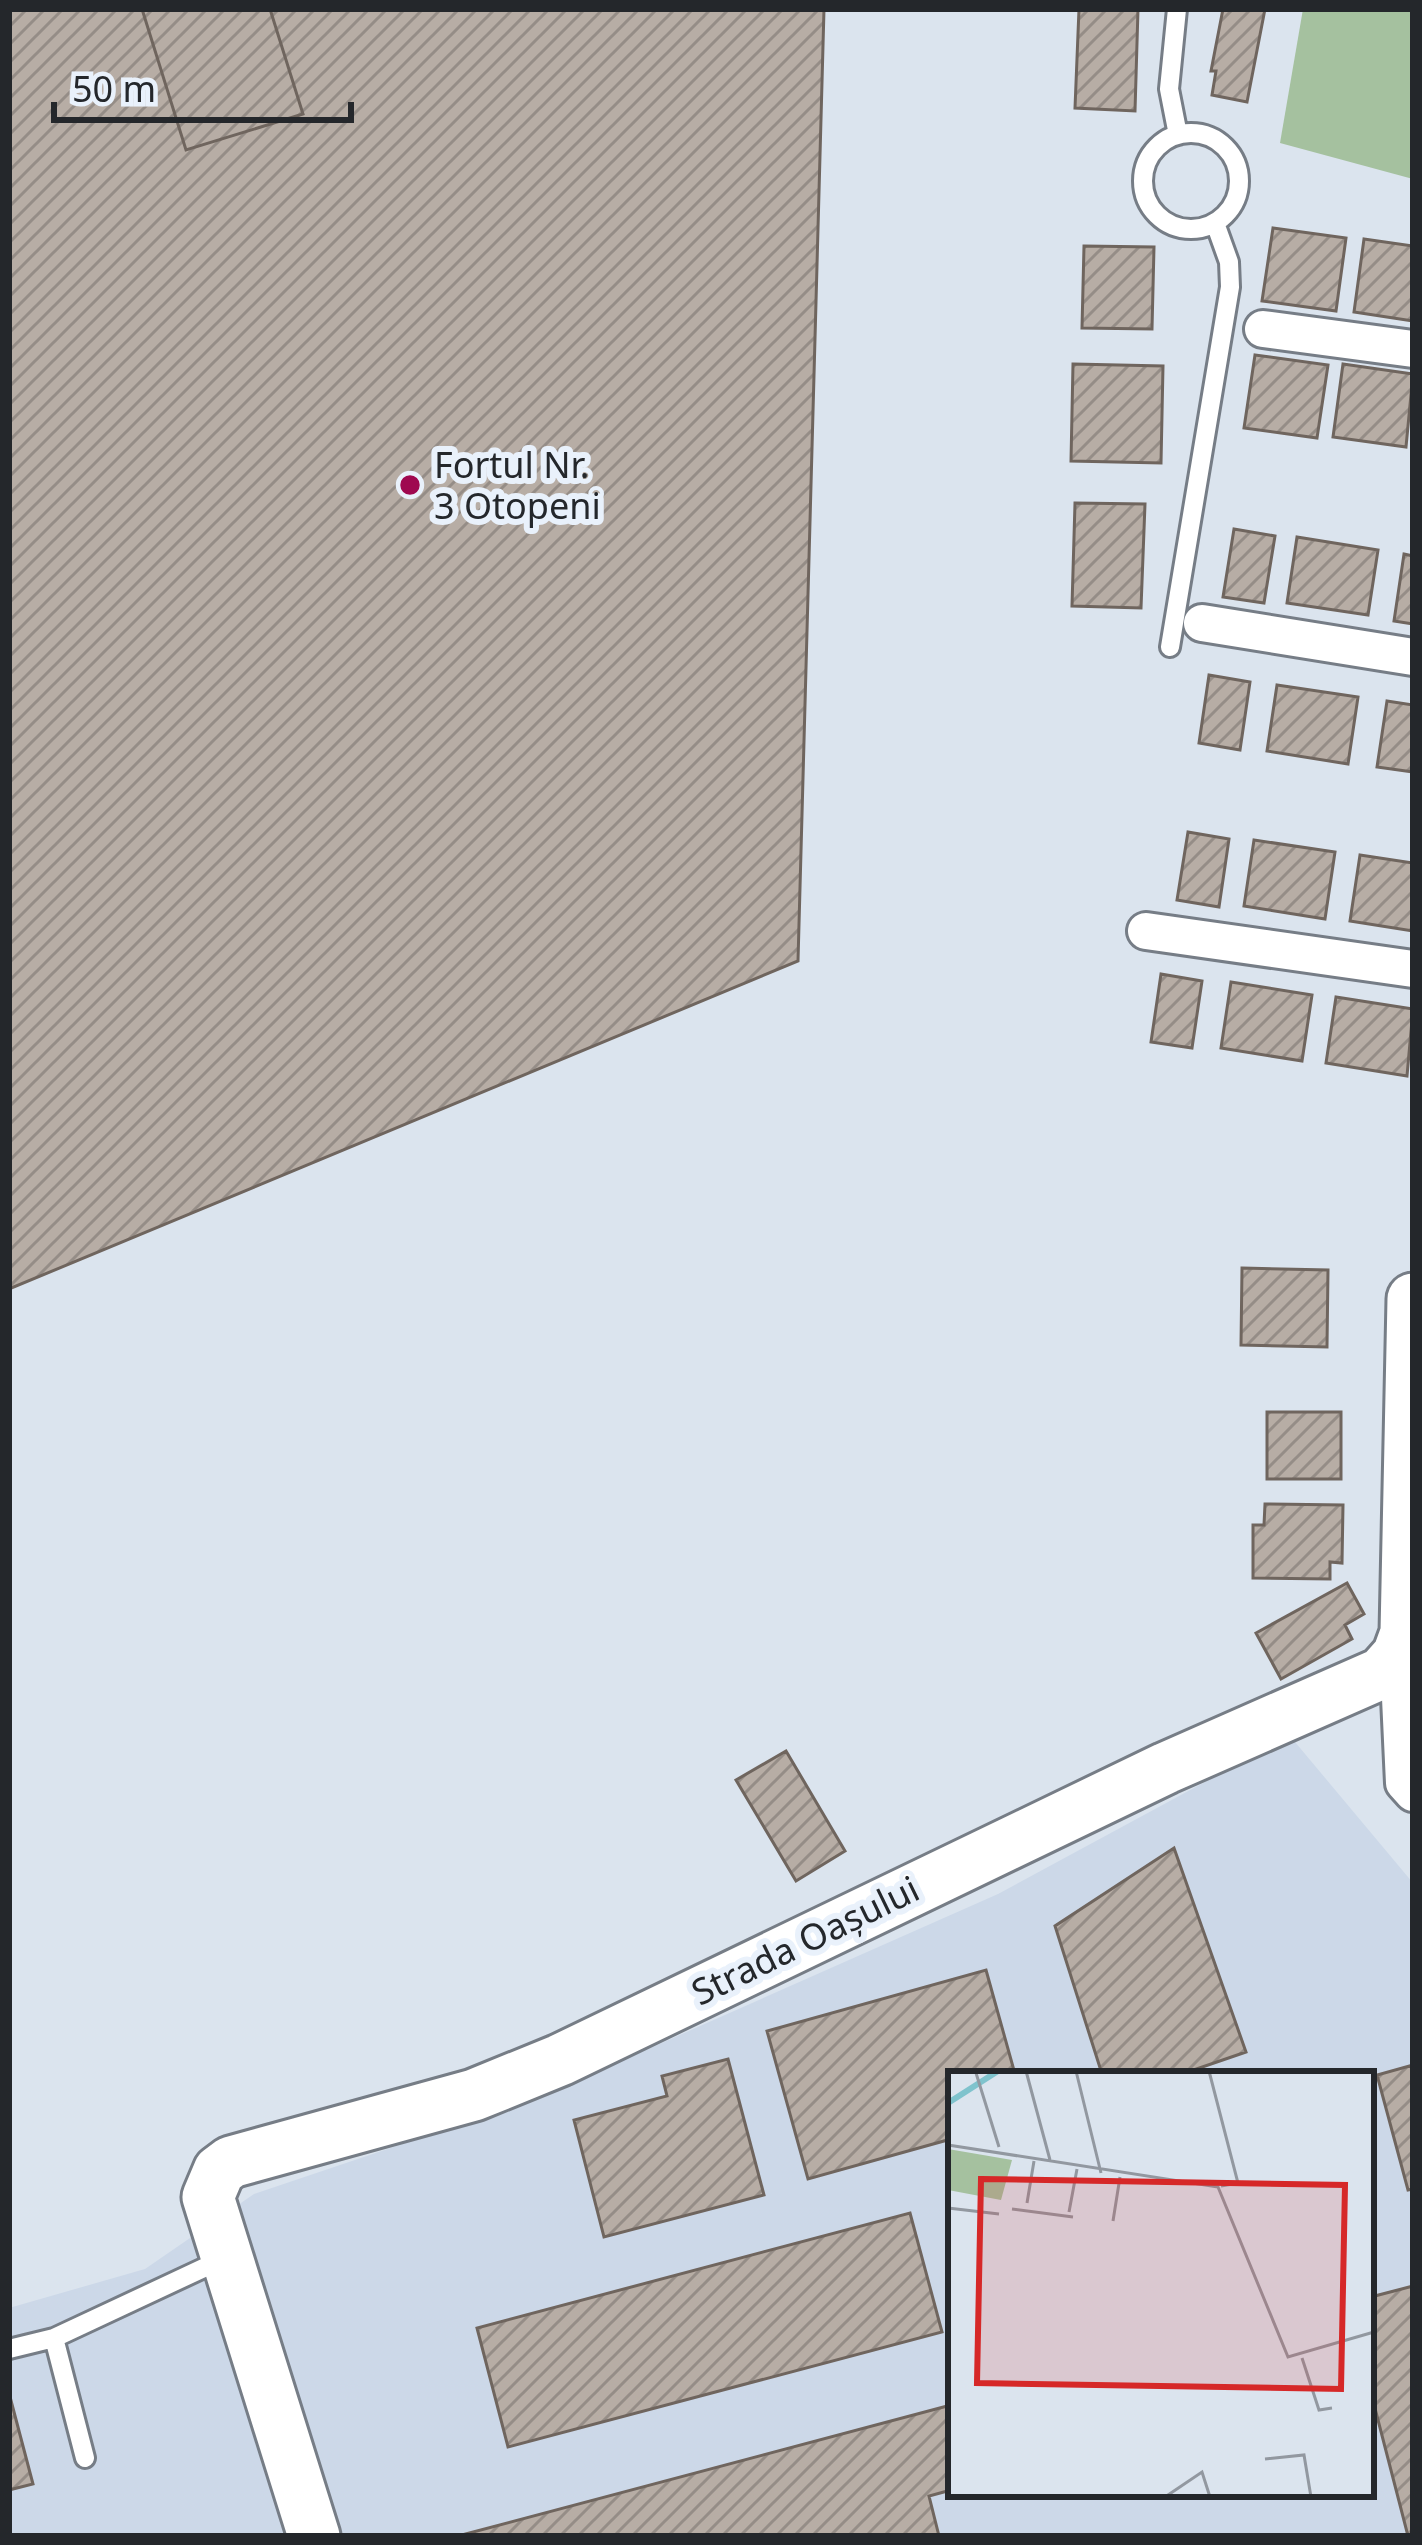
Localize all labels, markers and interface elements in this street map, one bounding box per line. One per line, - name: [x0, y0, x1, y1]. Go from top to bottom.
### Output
- scale bar: [54, 48, 351, 122]
- text: 50 m: [72, 64, 156, 113]
- place label: Fortul Nr. 3 Otopeni: [434, 440, 601, 530]
- marker: Fortul Nr. 3 Otopeni: [397, 472, 423, 498]
- street label: Strada Oașului: [683, 1864, 927, 2016]
- inset map: [948, 2071, 1374, 2497]

